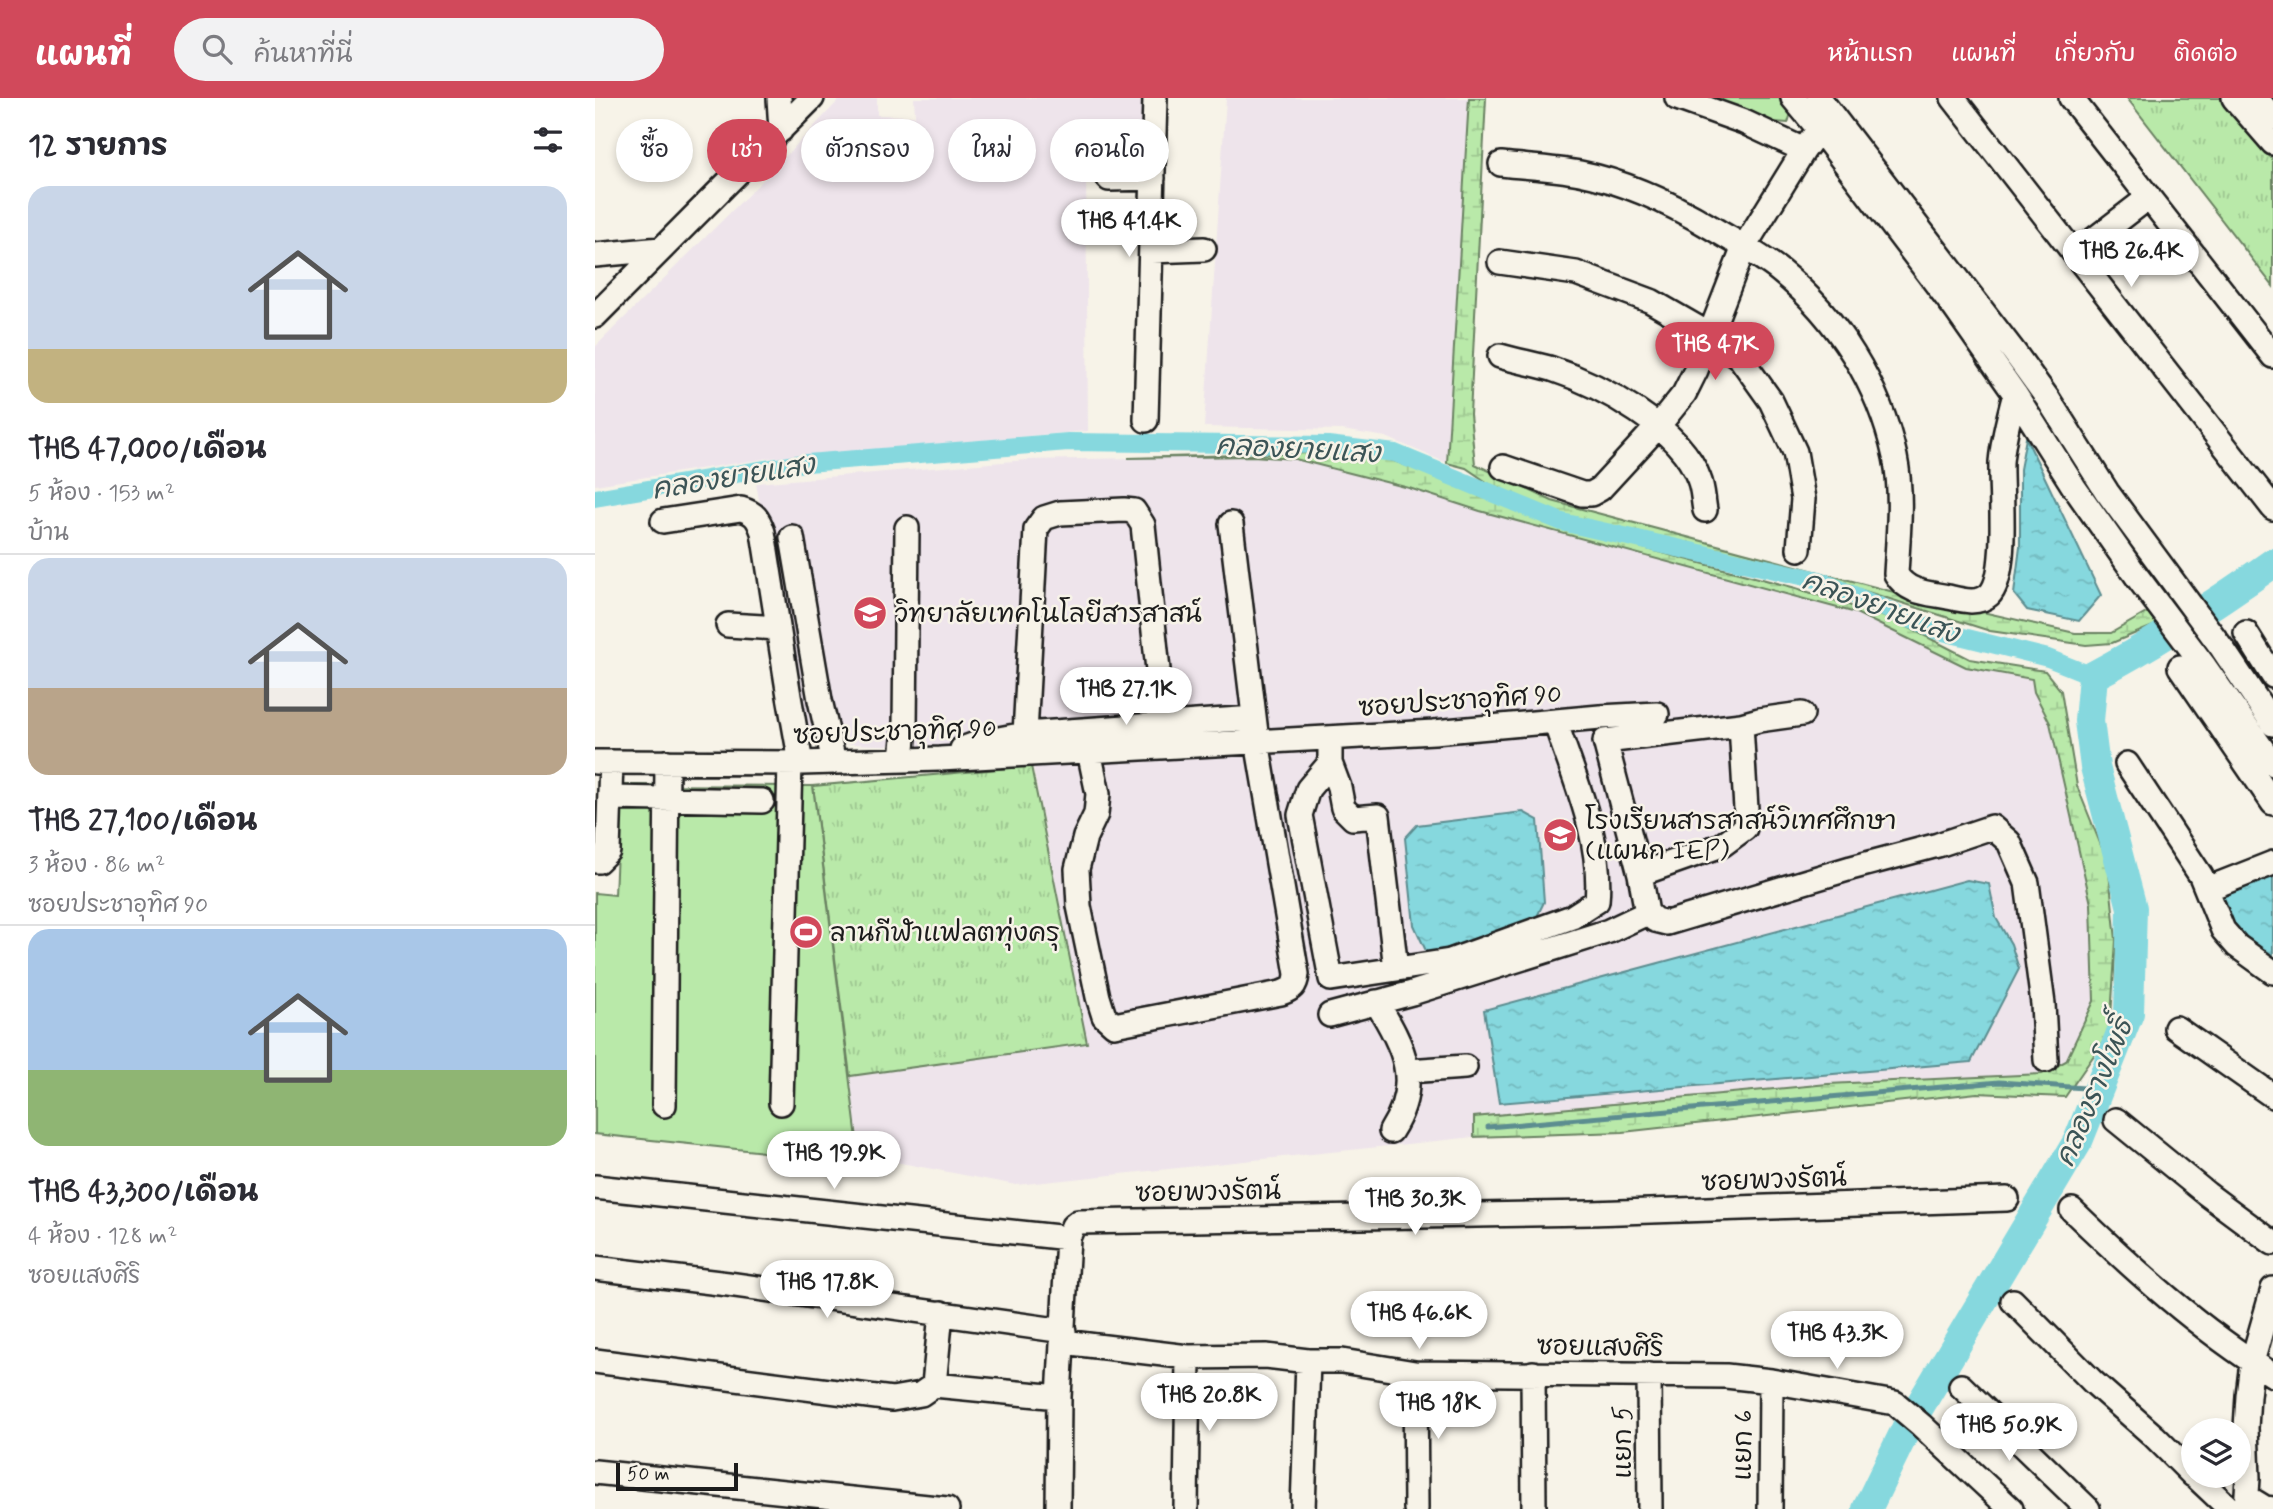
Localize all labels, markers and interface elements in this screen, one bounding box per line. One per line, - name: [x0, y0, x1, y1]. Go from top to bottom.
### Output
- search box: [174, 18, 664, 81]
- icon: search: [198, 30, 236, 68]
- text: แผนที่: [35, 34, 132, 78]
- text: ค้นหาที่นี่: [254, 38, 353, 72]
- text: หน้าแรก: [1828, 39, 1913, 70]
- text: แผนที่: [1951, 39, 2016, 70]
- text: เกี่ยวกับ: [2054, 39, 2136, 70]
- text: ติดต่อ: [2174, 39, 2238, 70]
- chip: ซื้อ: [616, 119, 693, 182]
- chip: เช่า: [707, 119, 787, 182]
- chip: ตัวกรอง: [801, 119, 934, 182]
- chip: ใหม่: [948, 119, 1036, 182]
- chip: คอนโด: [1050, 119, 1169, 182]
- icon: filters: [529, 121, 567, 159]
- text: 12 รายการ: [28, 127, 168, 166]
- pin: THB 41.4K: [1049, 200, 1209, 259]
- text: THB 41.4K: [1077, 207, 1181, 237]
- pin: THB 26.4K: [2051, 230, 2211, 289]
- icon: home: [235, 232, 361, 358]
- text: THB 26.4K: [2079, 237, 2183, 267]
- pin: THB 47K: [1650, 322, 1780, 382]
- text: THB 47K: [1671, 330, 1759, 360]
- water label: คลองยายแสง: [1215, 428, 1382, 473]
- text: THB 47,000/เดือน: [28, 430, 267, 469]
- water label: คลองยายแสง: [649, 447, 819, 510]
- text: 5 ห้อง · 153 m²: [28, 479, 175, 509]
- text: บ้าน: [28, 519, 69, 549]
- water label: คลองยายแสง: [1797, 563, 1965, 654]
- school or university icon: วิทยาลัยเทคโนโลยีสารสาสน์: [851, 594, 889, 632]
- place label: วิทยาลัยเทคโนโลยีสารสาสน์: [895, 597, 1202, 632]
- icon: home: [235, 604, 361, 730]
- pin: THB 27.1K: [1046, 668, 1206, 727]
- text: THB 27.1K: [1076, 675, 1176, 705]
- street label: ซอยประชาอุทิศ 90: [1357, 678, 1563, 726]
- street label: ซอยประชาอุทิศ 90: [793, 712, 997, 754]
- text: THB 27,100/เดือน: [28, 802, 258, 841]
- place label: โรงเรียนสารสาสน์วิเทศศึกษา (แผนก IEP): [1585, 804, 1897, 869]
- school or university icon: โรงเรียนสารสาสน์วิเทศศึกษา (แผนก IEP): [1541, 816, 1579, 854]
- text: 3 ห้อง · 86 m²: [28, 851, 165, 881]
- text: ซอยประชาอุทิศ 90: [28, 891, 208, 921]
- sports icon: ลานกีฬาแฟลตทุ่งครุ: [787, 913, 825, 951]
- place label: ลานกีฬาแฟลตทุ่งครุ: [830, 917, 1060, 951]
- icon: home: [235, 975, 361, 1101]
- water label: คลองรางโพธิ์: [2039, 1003, 2146, 1173]
- pin: THB 19.9K: [754, 1132, 914, 1191]
- text: THB 19.9K: [783, 1139, 885, 1169]
- street label: ซอยพวงรัตน์: [1701, 1160, 1847, 1201]
- text: THB 43,300/เดือน: [28, 1173, 259, 1212]
- street label: ซอยพวงรัตน์: [1135, 1174, 1281, 1211]
- pin: THB 30.3K: [1335, 1178, 1495, 1237]
- text: THB 30.3K: [1364, 1185, 1466, 1215]
- text: 4 ห้อง · 128 m²: [28, 1222, 177, 1252]
- pin: THB 17.8K: [747, 1260, 907, 1320]
- text: ซอยแสงศิริ: [28, 1262, 140, 1292]
- text: THB 17.8K: [776, 1268, 878, 1298]
- pin: THB 46.6K: [1339, 1292, 1499, 1351]
- text: THB 46.6K: [1367, 1299, 1471, 1329]
- pin: THB 43.3K: [1757, 1312, 1917, 1371]
- text: THB 43.3K: [1787, 1319, 1887, 1349]
- street label: ซอยแสงศิริ: [1536, 1330, 1664, 1366]
- pin: THB 20.8K: [1129, 1374, 1289, 1433]
- text: THB 20.8K: [1157, 1381, 1261, 1411]
- pin: THB 18K: [1373, 1382, 1503, 1441]
- text: THB 18K: [1395, 1389, 1481, 1419]
- pin: THB 50.9K: [1929, 1404, 2089, 1463]
- street label: แยก 5: [1607, 1406, 1641, 1478]
- street label: แยก 6: [1726, 1409, 1762, 1481]
- text: THB 50.9K: [1956, 1411, 2062, 1441]
- map controls: [2181, 1418, 2251, 1488]
- button: layers: [2181, 1418, 2251, 1488]
- scale bar: [616, 1460, 739, 1492]
- text: 50 m: [627, 1462, 670, 1487]

